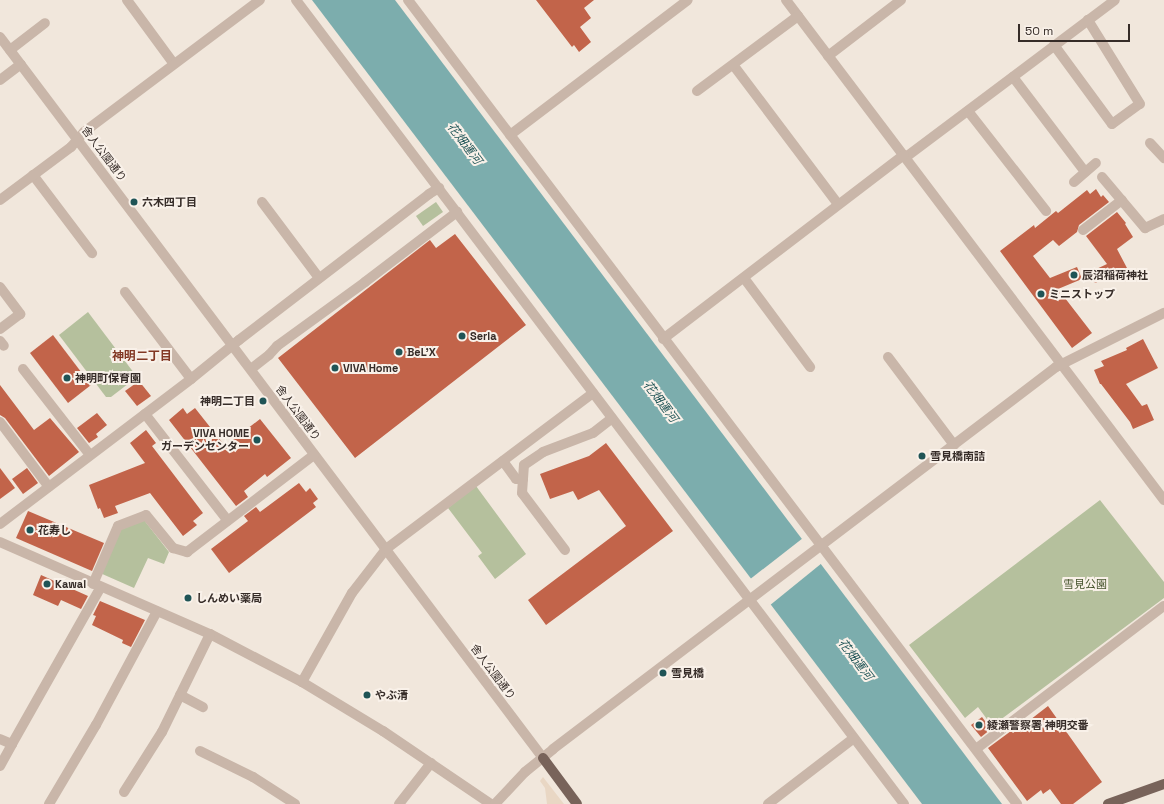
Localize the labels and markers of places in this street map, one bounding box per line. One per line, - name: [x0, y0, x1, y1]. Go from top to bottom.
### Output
- place label: 六木四丁目: [142, 195, 197, 209]
- marker: 六木四丁目: [129, 197, 139, 207]
- place label: 辰沼稲荷神社: [1082, 268, 1148, 282]
- marker: 辰沼稲荷神社: [1069, 270, 1079, 280]
- place label: ミニストップ: [1049, 287, 1115, 301]
- marker: ミニストップ: [1036, 289, 1046, 299]
- place label: Seria: [470, 329, 497, 343]
- marker: Seria: [457, 331, 467, 341]
- place label: BeL'X: [407, 345, 436, 359]
- marker: BeL'X: [394, 347, 404, 357]
- place label: VIVA Home: [343, 361, 398, 375]
- marker: VIVA Home: [330, 363, 340, 373]
- place label: 神明町保育園: [75, 371, 141, 385]
- marker: 神明町保育園: [62, 373, 72, 383]
- place label: 神明二丁目: [200, 394, 255, 408]
- marker: 神明二丁目: [258, 396, 268, 406]
- place label: VIVA HOME ガーデンセンター: [161, 427, 249, 453]
- marker: VIVA HOME ガーデンセンター: [252, 435, 262, 445]
- place label: 雪見橋南詰: [930, 449, 985, 463]
- marker: 雪見橋南詰: [917, 451, 927, 461]
- place label: 花寿し: [38, 523, 71, 537]
- marker: 花寿し: [25, 525, 35, 535]
- place label: Kawai: [55, 577, 86, 591]
- marker: Kawai: [42, 579, 52, 589]
- place label: しんめい薬局: [196, 591, 262, 605]
- marker: しんめい薬局: [183, 593, 193, 603]
- place label: 雪見橋: [671, 666, 704, 680]
- marker: 雪見橋: [658, 668, 668, 678]
- place label: やぶ清: [375, 688, 408, 702]
- marker: やぶ清: [362, 690, 372, 700]
- place label: 綾瀬警察署 神明交番: [987, 718, 1089, 732]
- marker: 綾瀬警察署 神明交番: [974, 720, 984, 730]

